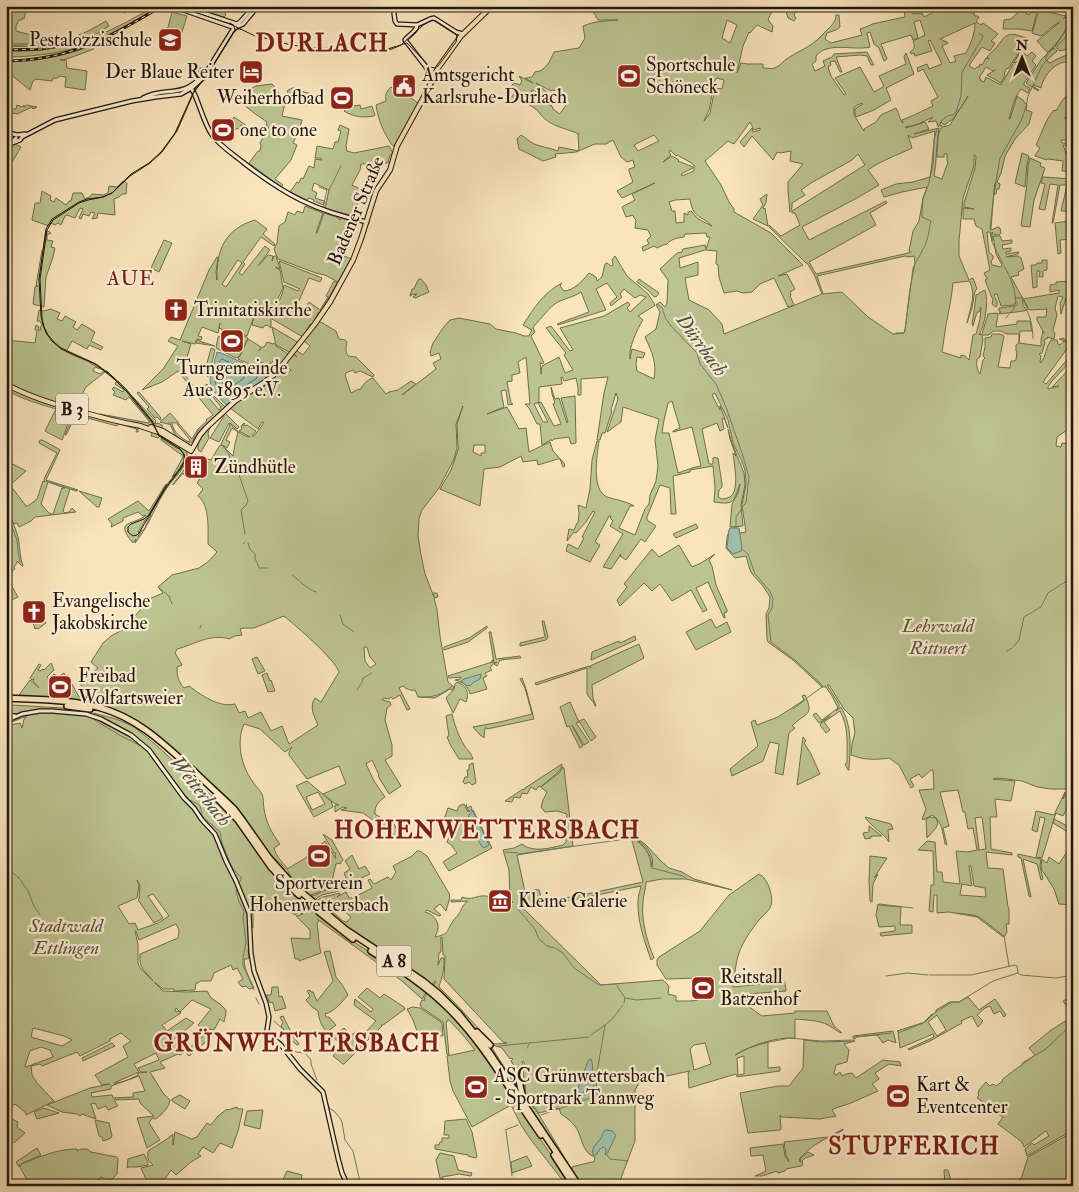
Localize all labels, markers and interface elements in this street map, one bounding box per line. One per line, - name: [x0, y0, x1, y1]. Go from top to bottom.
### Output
- school or university icon: Pestalozzischule: [157, 27, 183, 53]
- place label: Pestalozzischule: [29, 28, 152, 52]
- district label: DURLACH: [255, 28, 389, 59]
- north arrow: [996, 32, 1046, 82]
- text: N: [1015, 37, 1029, 54]
- place label: Sportschule Schöneck: [646, 53, 735, 99]
- hotel icon: Der Blaue Reiter: [238, 59, 264, 85]
- place label: Der Blaue Reiter: [105, 60, 234, 84]
- place label: Amtsgericht Karlsruhe-Durlach: [421, 63, 567, 109]
- sports icon: Sportschule Schöneck: [616, 63, 642, 89]
- public building icon: Amtsgericht Karlsruhe-Durlach: [391, 73, 417, 99]
- sports icon: Weiherhofbad: [329, 85, 355, 111]
- place label: Weiherhofbad: [216, 86, 325, 110]
- sports icon: one to one: [210, 117, 236, 143]
- place label: one to one: [240, 118, 317, 142]
- street label: Badener Straße: [322, 153, 390, 269]
- district label: AUE: [106, 265, 155, 292]
- church icon: Trinitatiskirche: [163, 297, 189, 323]
- place label: Trinitatiskirche: [194, 298, 311, 322]
- water label: Dürrbach: [670, 308, 733, 381]
- sports icon: Turngemeinde Aue 1895 e.V.: [219, 328, 245, 354]
- place label: Turngemeinde Aue 1895 e.V.: [177, 356, 287, 402]
- road number: B 3: [56, 394, 88, 424]
- building icon: Zündhütle: [183, 454, 209, 480]
- place label: Zündhütle: [214, 455, 296, 479]
- place label: Evangelische Jakobskirche: [51, 589, 150, 635]
- church icon: Evangelische Jakobskirche: [21, 599, 47, 625]
- park label: Lehrwald Rittnert: [901, 614, 975, 660]
- place label: Freibad Wolfartsweier: [77, 664, 183, 710]
- sports icon: Freibad Wolfartsweier: [47, 674, 73, 700]
- water label: Wetterbach: [165, 751, 237, 832]
- district label: HOHENWETTERSBACH: [334, 815, 640, 846]
- sports icon: Sportverein Hohenwettersbach: [306, 843, 332, 869]
- place label: Sportverein Hohenwettersbach: [249, 871, 389, 917]
- museum icon: Kleine Galerie: [487, 888, 513, 914]
- place label: Kleine Galerie: [518, 889, 627, 913]
- park label: Stadtwald Ettlingen: [28, 914, 104, 960]
- road number: A 8: [376, 946, 412, 976]
- place label: Reitstall Batzenhof: [720, 965, 801, 1011]
- sports icon: Reitstall Batzenhof: [690, 975, 716, 1001]
- district label: GRÜNWETTERSBACH: [154, 1028, 440, 1059]
- place label: ASC Grünwettersbach - Sportpark Tannweg: [493, 1064, 665, 1111]
- place label: Kart & Eventcenter: [916, 1073, 1008, 1119]
- sports icon: ASC Grünwettersbach - Sportpark Tannweg: [463, 1074, 489, 1100]
- sports icon: Kart & Eventcenter: [885, 1083, 911, 1109]
- district label: STUPFERICH: [828, 1131, 1000, 1162]

